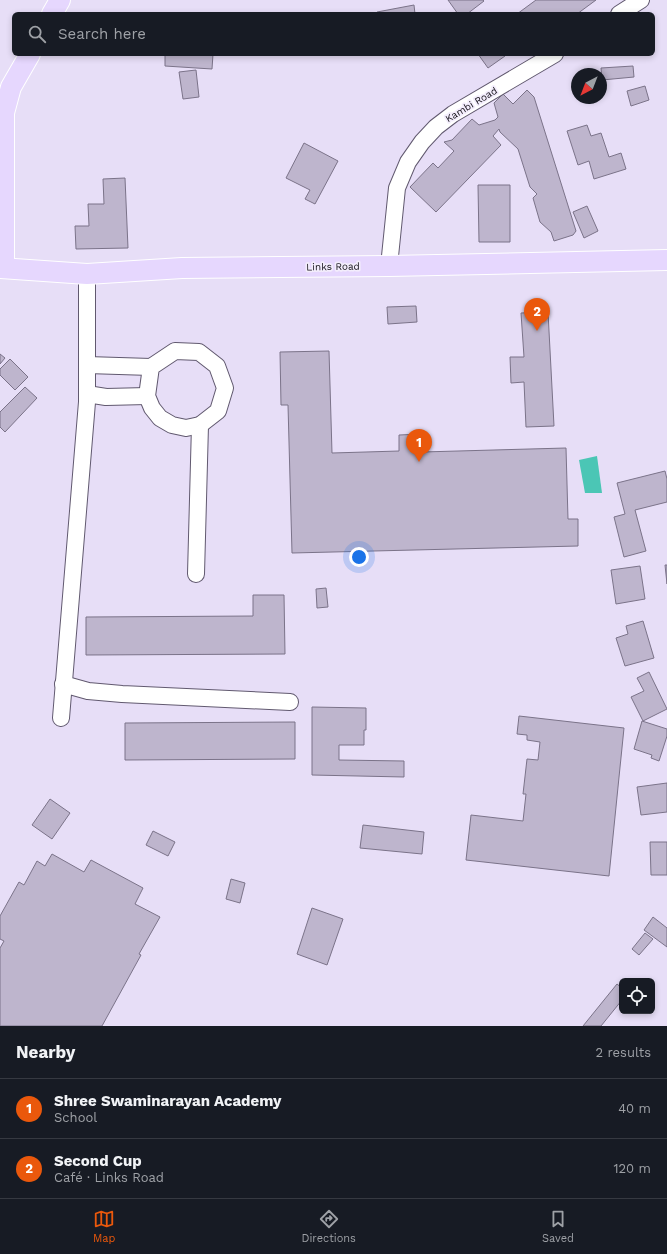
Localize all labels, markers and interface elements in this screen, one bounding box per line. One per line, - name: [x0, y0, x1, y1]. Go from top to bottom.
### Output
- search box: [12, 12, 655, 56]
- icon: search: [26, 23, 48, 45]
- text: Search here: [58, 25, 146, 43]
- north arrow: [571, 68, 607, 104]
- street label: Kambi Road: [443, 85, 499, 124]
- street label: Links Road: [306, 261, 360, 272]
- pin: 2: [524, 298, 550, 331]
- pin: 1: [406, 429, 432, 462]
- your location: [349, 547, 369, 567]
- map controls: [619, 978, 655, 1014]
- button: locate: [619, 978, 655, 1014]
- text: Nearby: [16, 1042, 75, 1062]
- text: 2 results: [596, 1045, 651, 1060]
- text: Shree Swaminarayan Academy: [54, 1092, 281, 1110]
- text: 1: [26, 1101, 32, 1116]
- text: 40 m: [618, 1101, 651, 1116]
- text: School: [54, 1110, 97, 1125]
- text: Second Cup: [54, 1152, 142, 1170]
- text: 2: [25, 1161, 33, 1176]
- text: 120 m: [613, 1161, 651, 1176]
- text: Café · Links Road: [54, 1170, 164, 1185]
- tab: Map: [93, 1208, 115, 1245]
- tab: Directions: [302, 1208, 356, 1245]
- tab: Saved: [542, 1208, 574, 1245]

